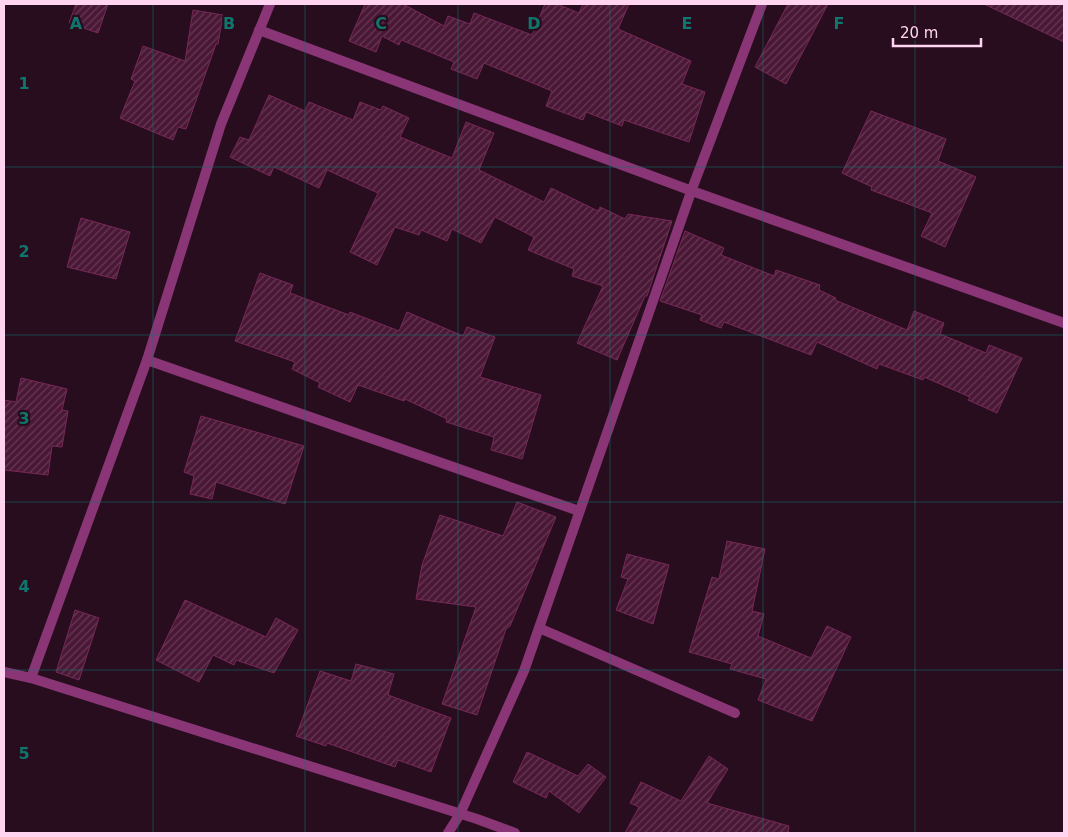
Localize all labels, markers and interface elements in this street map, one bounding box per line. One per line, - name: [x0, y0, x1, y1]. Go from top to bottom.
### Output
- text: A: [70, 14, 83, 33]
- text: B: [223, 14, 235, 33]
- text: C: [375, 14, 387, 33]
- text: D: [527, 14, 541, 33]
- text: E: [682, 14, 692, 33]
- text: F: [834, 14, 844, 33]
- scale bar: [893, 15, 980, 47]
- text: 20 m: [900, 24, 938, 42]
- text: 1: [18, 74, 30, 93]
- text: 2: [18, 242, 30, 261]
- text: 3: [18, 409, 30, 428]
- text: 4: [18, 577, 30, 596]
- text: 5: [18, 744, 30, 763]

